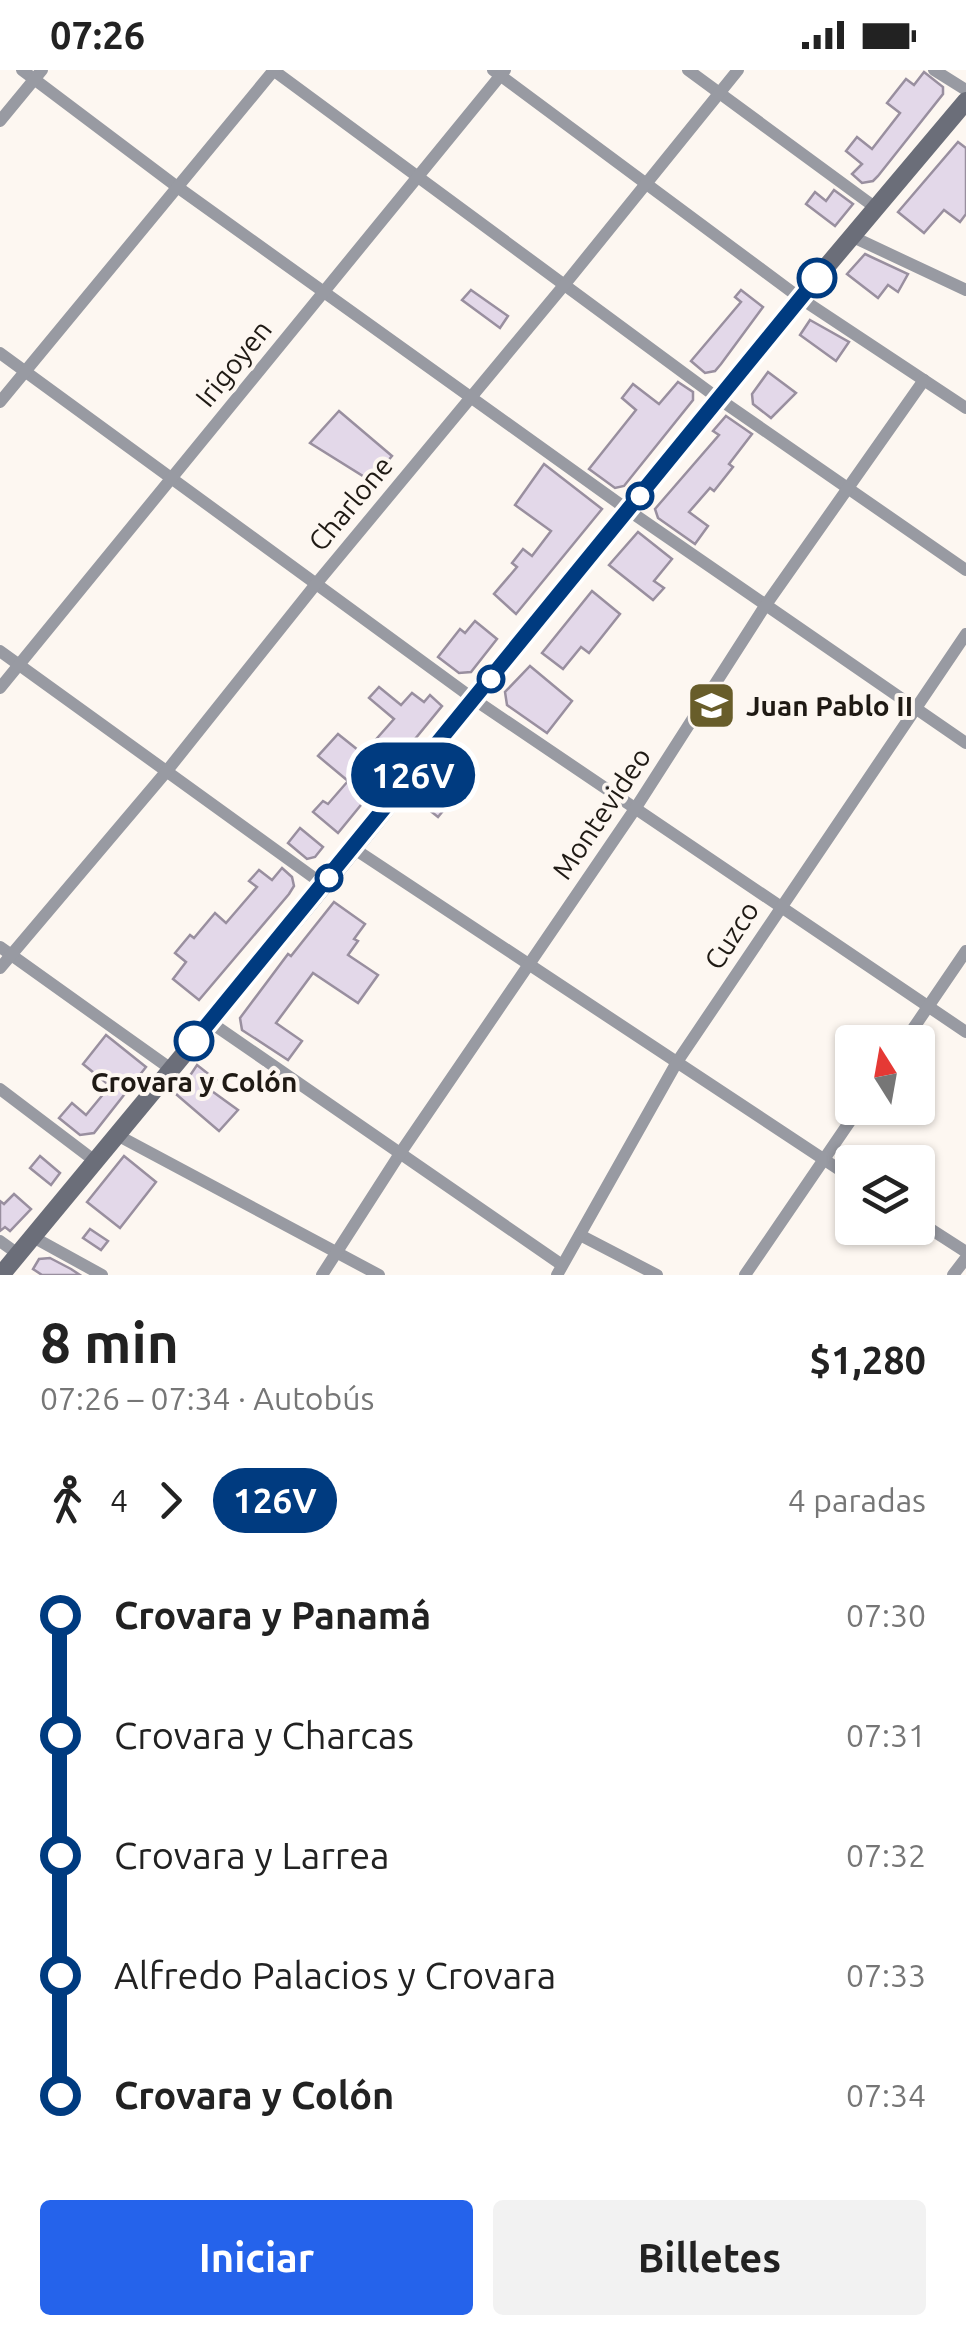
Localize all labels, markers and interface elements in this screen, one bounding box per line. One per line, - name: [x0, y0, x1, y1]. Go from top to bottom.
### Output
- text: 07:26: [50, 14, 145, 56]
- unlabelled marker: [798, 259, 836, 297]
- street label: Irigoyen: [189, 314, 277, 412]
- street label: Charlone: [302, 450, 398, 556]
- unlabelled marker: [627, 483, 653, 509]
- unlabelled marker: [478, 666, 504, 692]
- school or university icon: Juan Pablo II: [685, 679, 737, 731]
- place label: Juan Pablo II: [746, 690, 913, 721]
- street label: Montevideo: [546, 741, 656, 885]
- line badge: 126V: [343, 742, 483, 808]
- text: 126V: [371, 755, 455, 795]
- unlabelled marker: [316, 865, 342, 891]
- street label: Cuzco: [698, 895, 764, 975]
- marker: Crovara y Colón: [175, 1022, 213, 1060]
- north arrow: [835, 1025, 935, 1125]
- map controls: [835, 1025, 935, 1245]
- place label: Crovara y Colón: [91, 1066, 297, 1097]
- button: layers: [835, 1145, 935, 1245]
- text: 8 min: [40, 1312, 179, 1373]
- text: $1,280: [809, 1339, 926, 1381]
- text: 07:26 – 07:34 · Autobús: [40, 1380, 374, 1416]
- icon: walk: [40, 1473, 95, 1528]
- icon: forward: [143, 1473, 198, 1528]
- text: 126V: [233, 1480, 317, 1520]
- text: 4: [110, 1482, 128, 1518]
- text: 4 paradas: [788, 1482, 926, 1518]
- text: Crovara y Panamá: [114, 1594, 431, 1636]
- text: 07:30: [846, 1597, 926, 1633]
- text: Crovara y Charcas: [114, 1714, 414, 1756]
- text: 07:31: [846, 1717, 926, 1753]
- text: Crovara y Larrea: [114, 1834, 390, 1876]
- text: 07:32: [846, 1837, 926, 1873]
- text: Alfredo Palacios y Crovara: [114, 1954, 556, 1996]
- text: 07:33: [846, 1957, 926, 1993]
- text: Crovara y Colón: [114, 2074, 394, 2116]
- text: 07:34: [846, 2077, 926, 2113]
- button: Iniciar: [40, 2200, 473, 2315]
- button: Billetes: [493, 2200, 926, 2315]

